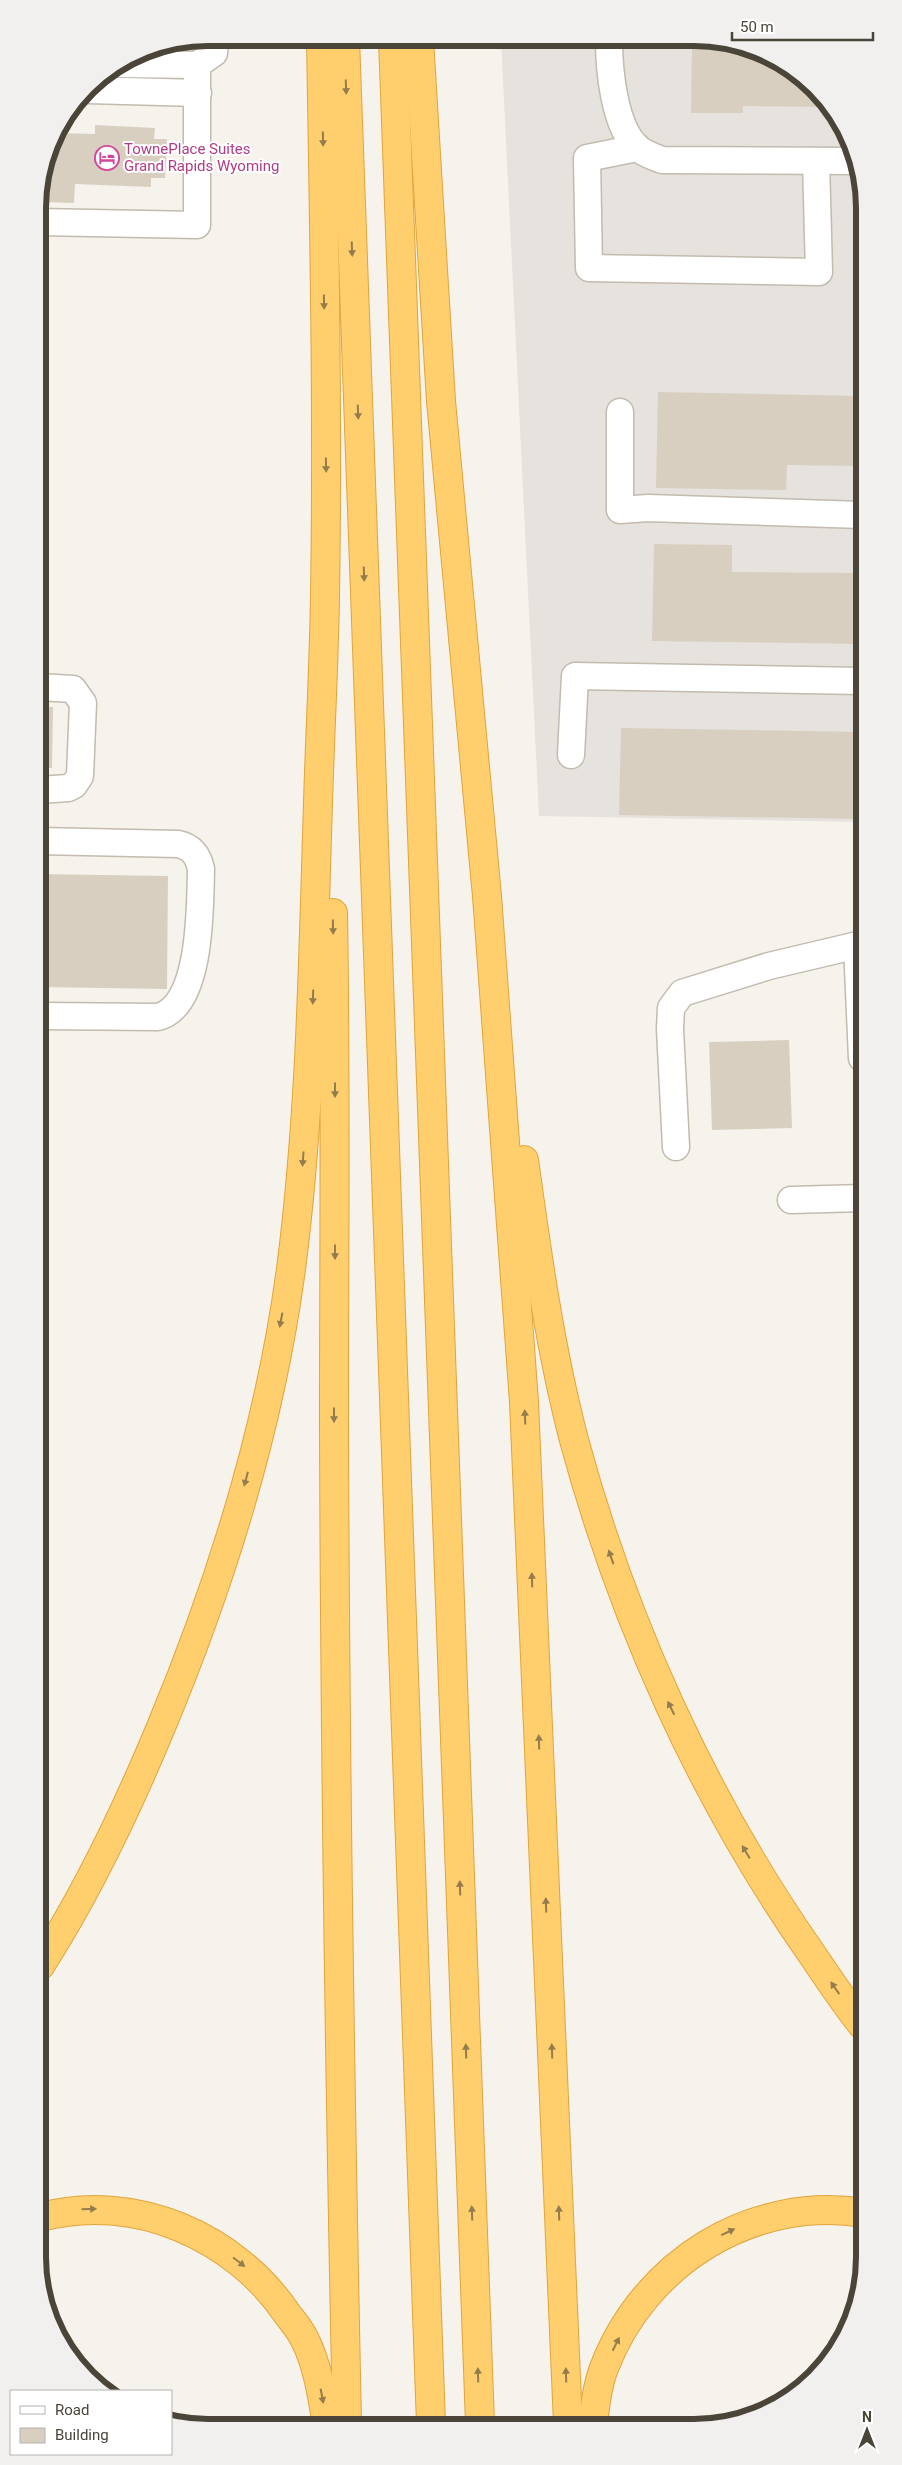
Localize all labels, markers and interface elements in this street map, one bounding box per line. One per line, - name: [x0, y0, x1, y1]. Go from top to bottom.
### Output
- scale bar: [732, 10, 873, 42]
- text: 50 m: [740, 18, 774, 36]
- one-way arrow: [343, 79, 351, 95]
- one-way arrow: [319, 132, 327, 148]
- place label: TownePlace Suites Grand Rapids Wyoming: [124, 140, 279, 175]
- hotel icon: TownePlace Suites Grand Rapids Wyoming: [94, 145, 120, 171]
- one-way arrow: [348, 242, 356, 258]
- one-way arrow: [321, 294, 329, 310]
- one-way arrow: [354, 404, 362, 420]
- one-way arrow: [322, 457, 330, 473]
- one-way arrow: [360, 567, 368, 583]
- one-way arrow: [329, 920, 337, 936]
- one-way arrow: [309, 990, 317, 1006]
- one-way arrow: [331, 1082, 339, 1098]
- one-way arrow: [298, 1152, 306, 1168]
- one-way arrow: [331, 1245, 339, 1261]
- one-way arrow: [277, 1313, 285, 1329]
- one-way arrow: [330, 1407, 338, 1423]
- one-way arrow: [521, 1409, 529, 1425]
- one-way arrow: [242, 1472, 250, 1487]
- one-way arrow: [607, 1549, 615, 1564]
- one-way arrow: [528, 1572, 536, 1588]
- one-way arrow: [667, 1701, 675, 1715]
- one-way arrow: [535, 1734, 543, 1750]
- one-way arrow: [741, 1846, 750, 1859]
- one-way arrow: [456, 1880, 464, 1896]
- one-way arrow: [542, 1896, 550, 1912]
- one-way arrow: [830, 1981, 840, 1995]
- one-way arrow: [462, 2042, 470, 2058]
- one-way arrow: [548, 2043, 556, 2059]
- one-way arrow: [81, 2205, 97, 2213]
- one-way arrow: [468, 2205, 476, 2221]
- one-way arrow: [555, 2205, 563, 2221]
- one-way arrow: [721, 2227, 735, 2235]
- one-way arrow: [232, 2256, 245, 2267]
- one-way arrow: [611, 2337, 620, 2352]
- one-way arrow: [474, 2367, 482, 2383]
- one-way arrow: [562, 2367, 570, 2383]
- one-way arrow: [319, 2389, 327, 2405]
- legend: [10, 2390, 172, 2455]
- text: Road: [55, 2401, 89, 2419]
- north arrow: [842, 2405, 892, 2455]
- text: N: [862, 2409, 872, 2425]
- text: Building: [55, 2426, 109, 2444]

